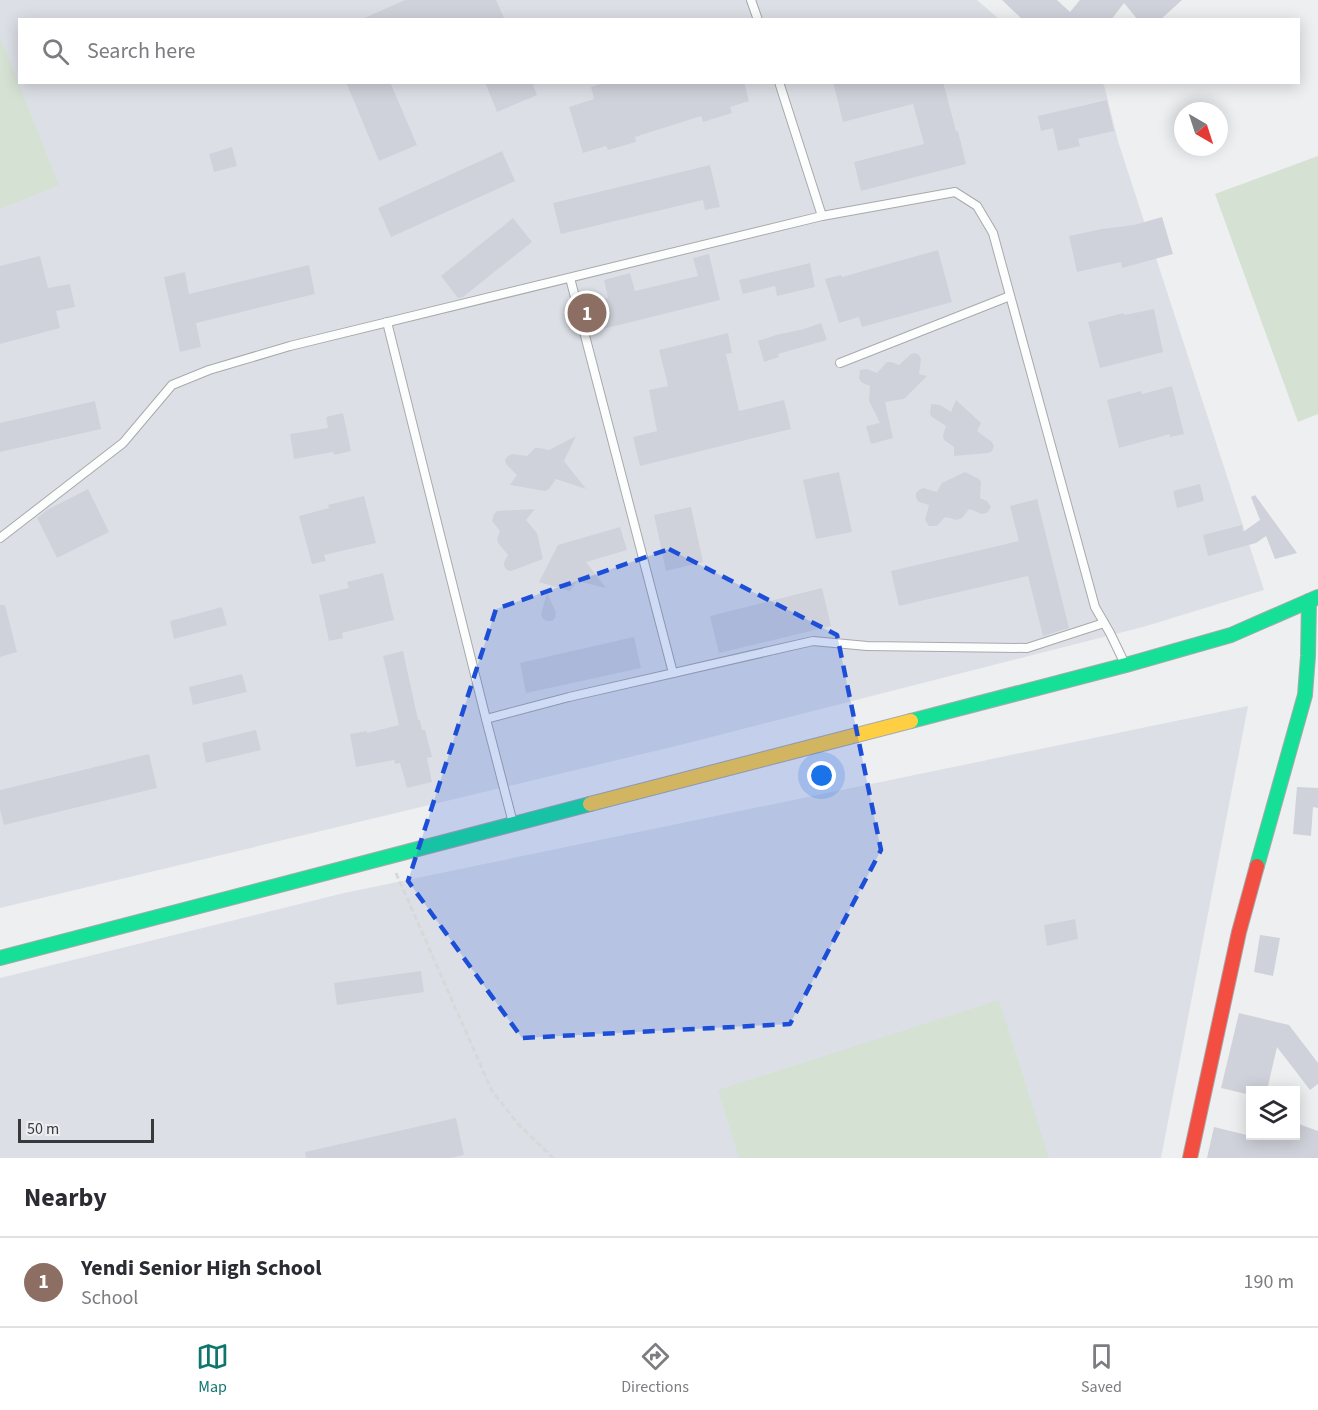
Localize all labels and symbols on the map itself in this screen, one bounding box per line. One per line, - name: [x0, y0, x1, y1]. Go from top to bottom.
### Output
- north arrow: [1174, 102, 1228, 156]
- pin: 1: [568, 290, 606, 336]
- your location: [807, 761, 836, 790]
- scale bar: [18, 1116, 154, 1144]

